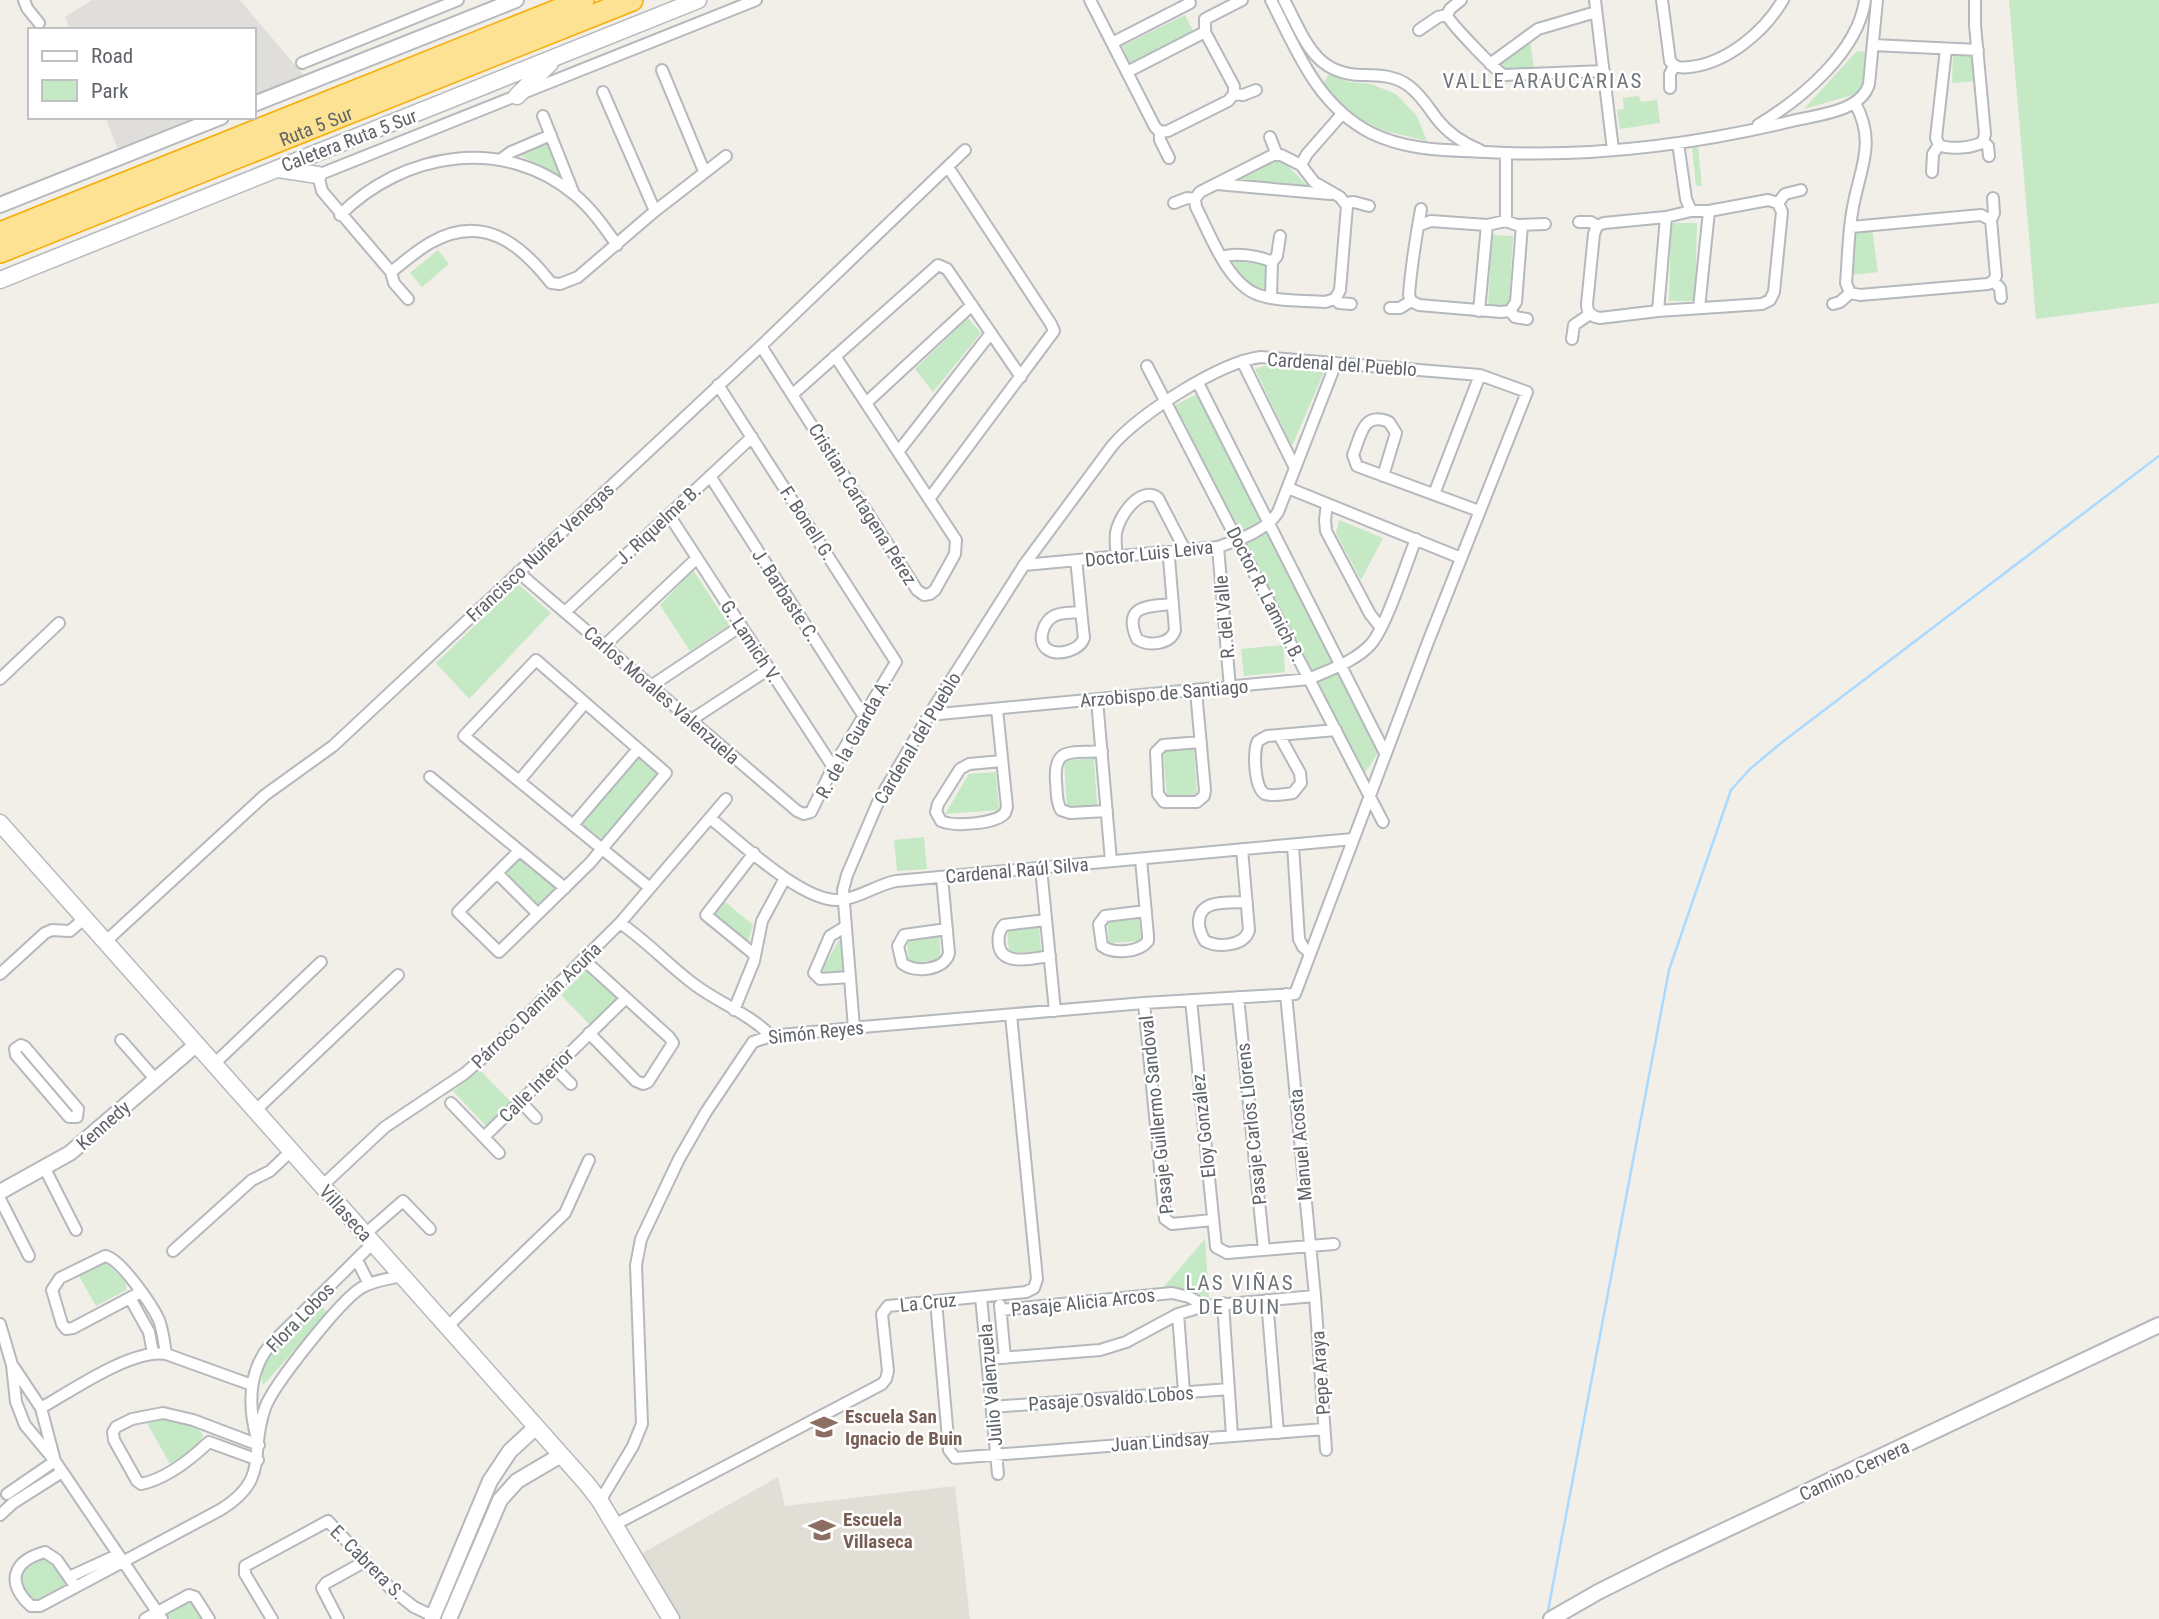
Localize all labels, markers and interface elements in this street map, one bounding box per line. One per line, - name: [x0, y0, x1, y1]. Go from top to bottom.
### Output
- legend: [28, 28, 256, 119]
- text: Road: [91, 44, 133, 68]
- district label: VALLE ARAUCARIAS: [1443, 69, 1643, 93]
- text: Park: [91, 79, 129, 103]
- street label: Ruta 5 Sur: [276, 102, 356, 151]
- street label: Caletera Ruta 5 Sur: [278, 104, 420, 177]
- street label: Cardenal del Pueblo: [1266, 348, 1417, 381]
- street label: Cristian Cartagena Pérez: [803, 419, 922, 589]
- street label: Francisco Nuñez Venegas: [462, 478, 619, 627]
- street label: J. Riquelme B.: [611, 479, 706, 570]
- street label: F. Bonell G.: [775, 482, 840, 565]
- street label: Doctor R. Lamich B.: [1222, 523, 1309, 665]
- street label: Doctor Luis Leiva: [1084, 535, 1214, 572]
- street label: J. Barbaste C.: [747, 545, 824, 646]
- street label: R. del Valle: [1209, 574, 1240, 660]
- street label: G. Lamich V.: [716, 596, 786, 687]
- street label: Carlos Morales Valenzuela: [579, 621, 744, 769]
- street label: Cardenal del Pueblo: [869, 668, 966, 808]
- street label: R. de la Guarda A.: [811, 674, 896, 802]
- street label: Arzobispo de Santiago: [1079, 675, 1249, 712]
- street label: Cardenal Raúl Silva: [945, 853, 1090, 888]
- street label: Párroco Damián Acuña: [467, 937, 606, 1073]
- street label: Pasaje Guillermo Sandoval: [1135, 1014, 1178, 1215]
- street label: Simón Reyes: [767, 1016, 865, 1049]
- street label: Pasaje Carlos Llorens: [1232, 1042, 1271, 1206]
- street label: Calle Interior: [494, 1043, 579, 1127]
- street label: Eloy González: [1187, 1073, 1220, 1179]
- street label: Manuel Acosta: [1284, 1088, 1317, 1202]
- street label: Kennedy: [72, 1096, 135, 1155]
- street label: Villaseca: [314, 1180, 377, 1246]
- district label: LAS VIÑAS DE BUIN: [1185, 1271, 1295, 1319]
- street label: Flora Lobos: [262, 1278, 339, 1357]
- street label: Pasaje Alicia Arcos: [1010, 1283, 1156, 1321]
- street label: La Cruz: [899, 1288, 957, 1317]
- street label: Julio Valenzuela: [974, 1323, 1007, 1447]
- street label: Pepe Araya: [1306, 1330, 1335, 1416]
- street label: Pasaje Osvaldo Lobos: [1028, 1381, 1195, 1416]
- place label: Escuela San Ignacio de Buin: [845, 1405, 962, 1450]
- school or university icon: Escuela San Ignacio de Buin: [809, 1412, 839, 1442]
- street label: Juan Lindsay: [1110, 1427, 1210, 1456]
- street label: Camino Cervera: [1796, 1435, 1913, 1506]
- place label: Escuela Villaseca: [843, 1508, 913, 1553]
- school or university icon: Escuela Villaseca: [807, 1515, 837, 1545]
- street label: E. Cabrera S.: [325, 1520, 410, 1605]

